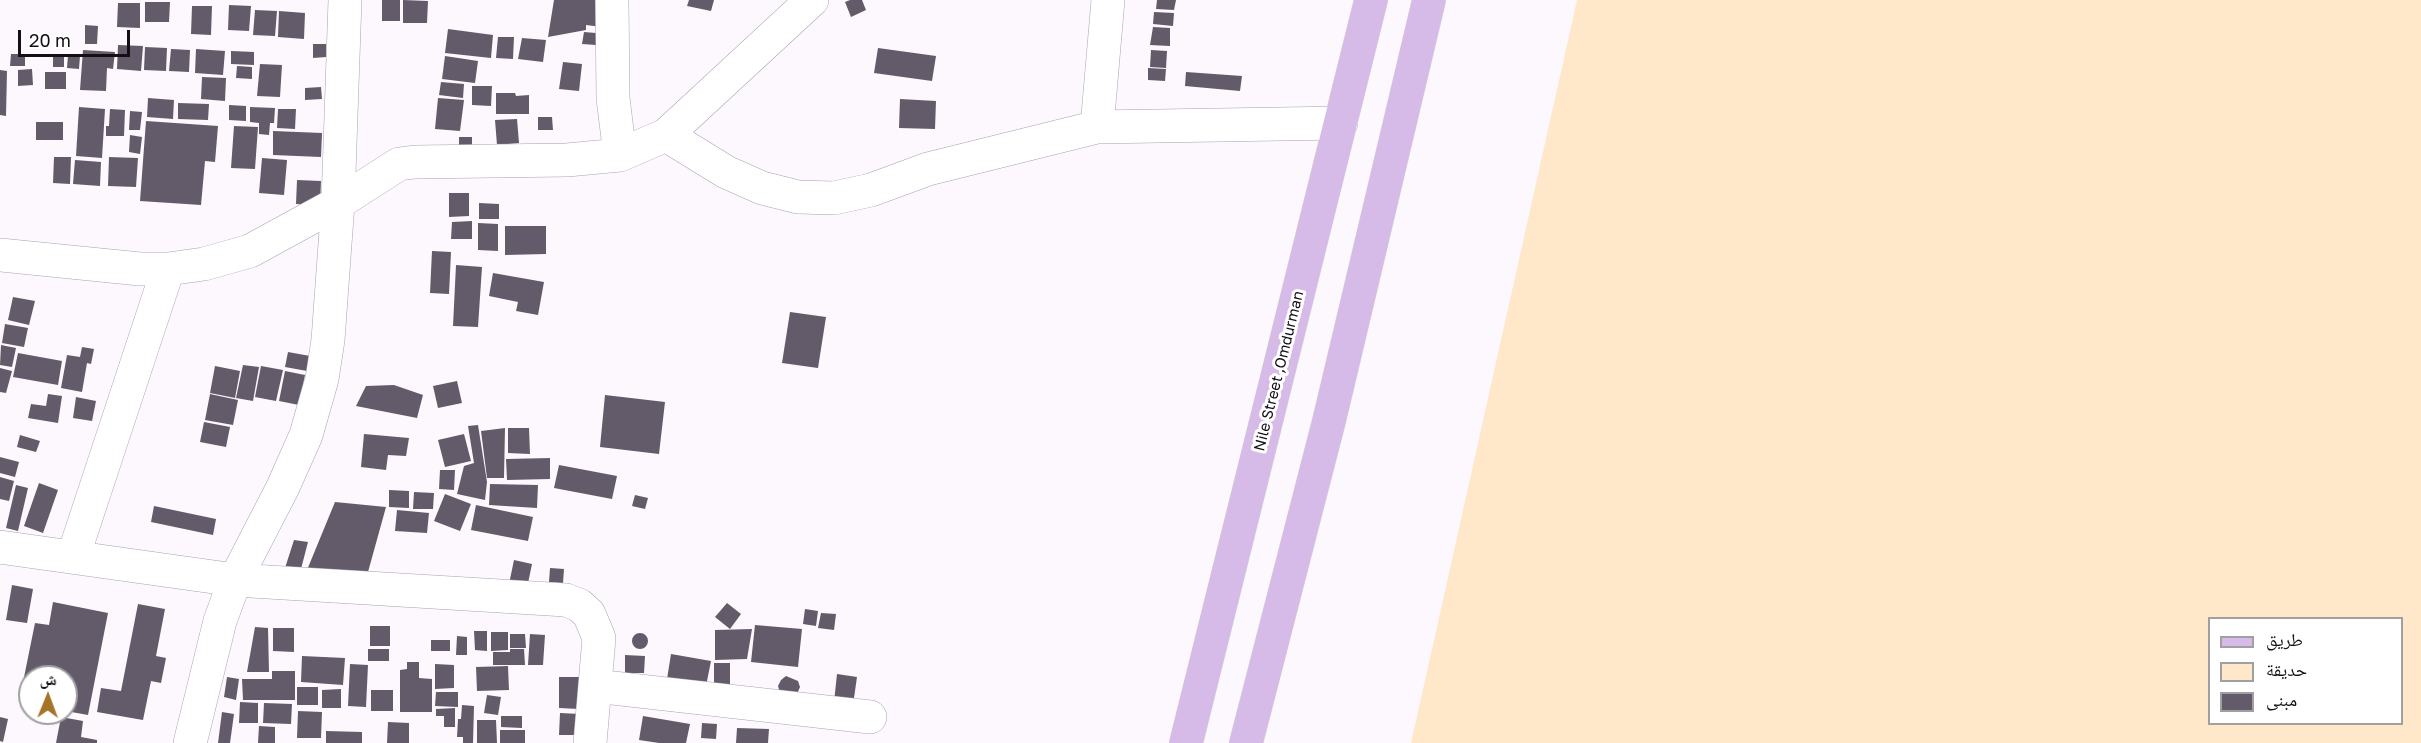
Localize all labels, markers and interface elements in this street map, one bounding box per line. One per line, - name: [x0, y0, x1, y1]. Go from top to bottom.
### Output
- scale bar: [21, 18, 134, 56]
- text: 20 m: [29, 29, 71, 51]
- street label: Nile Street ,Omdurman: [1250, 289, 1308, 453]
- legend: [2208, 617, 2403, 725]
- text: طريق: [2266, 628, 2303, 650]
- text: حديقة: [2266, 658, 2307, 680]
- north arrow: [18, 665, 78, 725]
- text: ش: [40, 669, 57, 689]
- text: مبنى: [2266, 688, 2297, 710]

